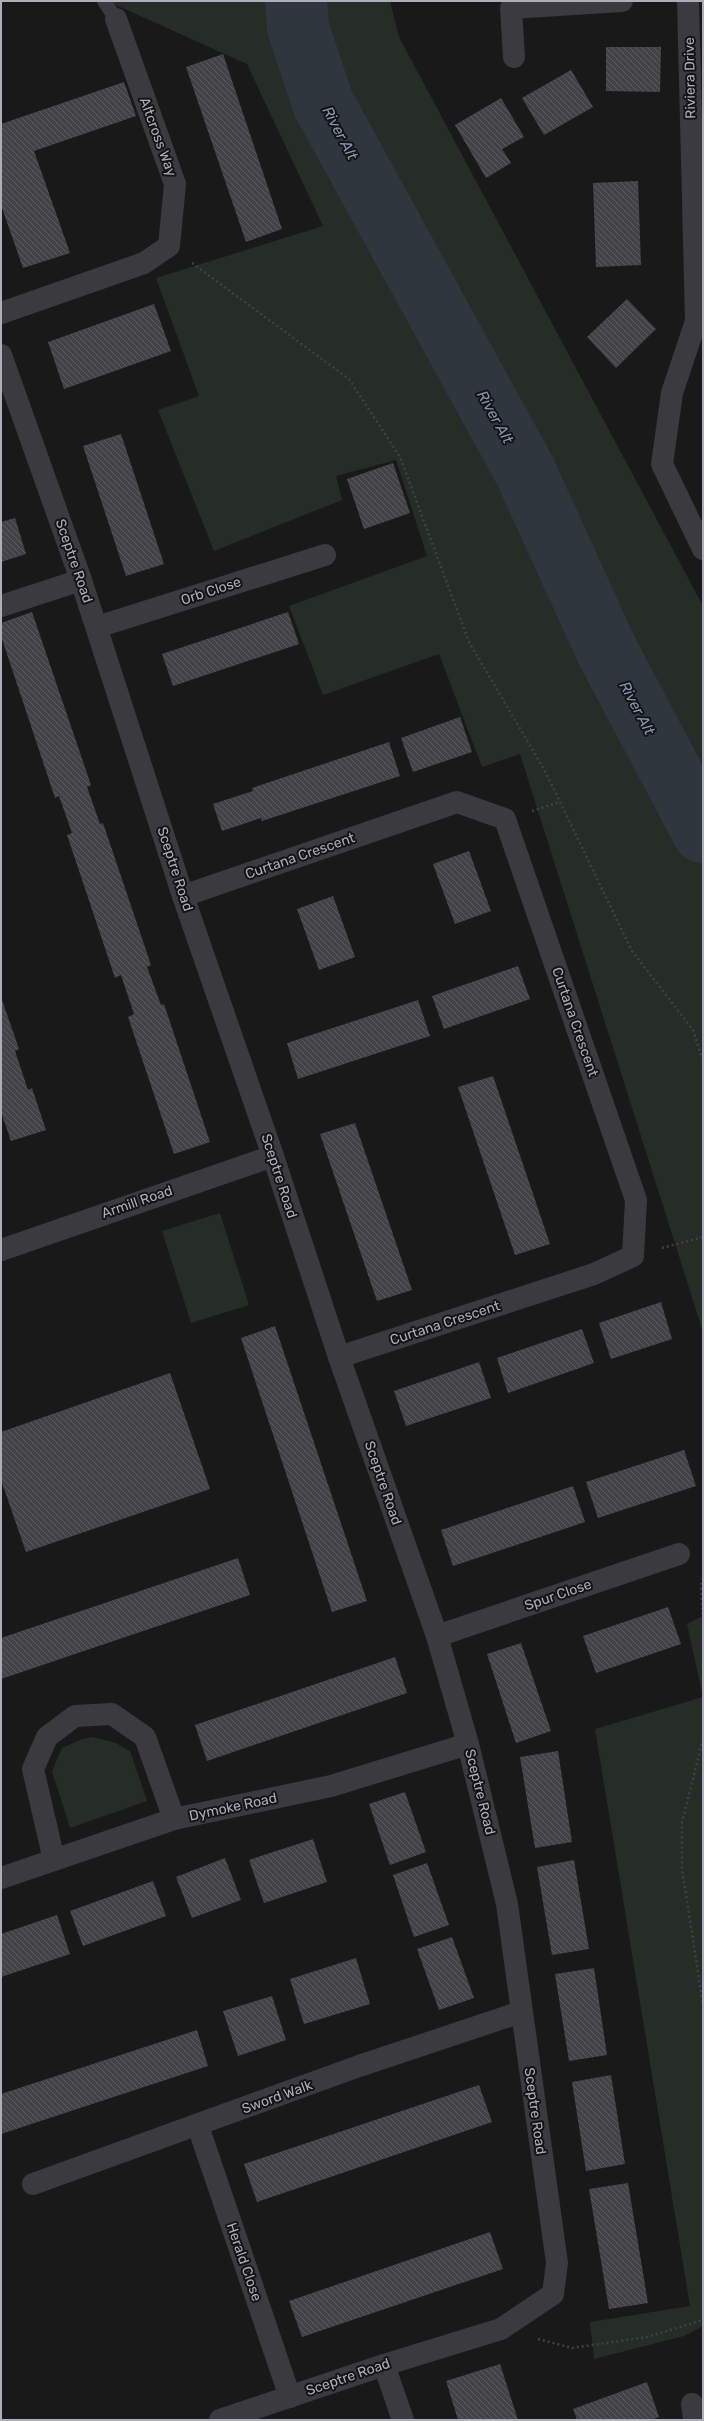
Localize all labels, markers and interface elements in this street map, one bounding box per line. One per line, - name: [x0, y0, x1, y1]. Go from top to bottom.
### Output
- street label: Riviera Drive: [681, 37, 699, 119]
- street label: Altcross Way: [136, 95, 180, 179]
- water label: River Alt: [318, 103, 362, 163]
- water label: River Alt: [473, 387, 517, 447]
- street label: Sceptre Road: [52, 517, 96, 605]
- street label: Orb Close: [179, 573, 243, 609]
- water label: River Alt: [615, 678, 659, 738]
- street label: Sceptre Road: [153, 825, 197, 913]
- street label: Curtana Crescent: [243, 829, 358, 883]
- street label: Curtana Crescent: [548, 965, 602, 1080]
- street label: Sceptre Road: [257, 1132, 301, 1220]
- street label: Armill Road: [99, 1182, 175, 1222]
- street label: Curtana Crescent: [388, 1297, 503, 1349]
- street label: Sceptre Road: [361, 1439, 405, 1527]
- street label: Spur Close: [522, 1576, 594, 1614]
- street label: Sceptre Road: [461, 1747, 499, 1837]
- street label: Dymoke Road: [188, 1789, 278, 1825]
- street label: Sceptre Road: [520, 2066, 550, 2156]
- street label: Sword Walk: [239, 2076, 315, 2118]
- street label: Herald Close: [223, 2221, 265, 2304]
- street label: Sceptre Road: [304, 2355, 392, 2399]

